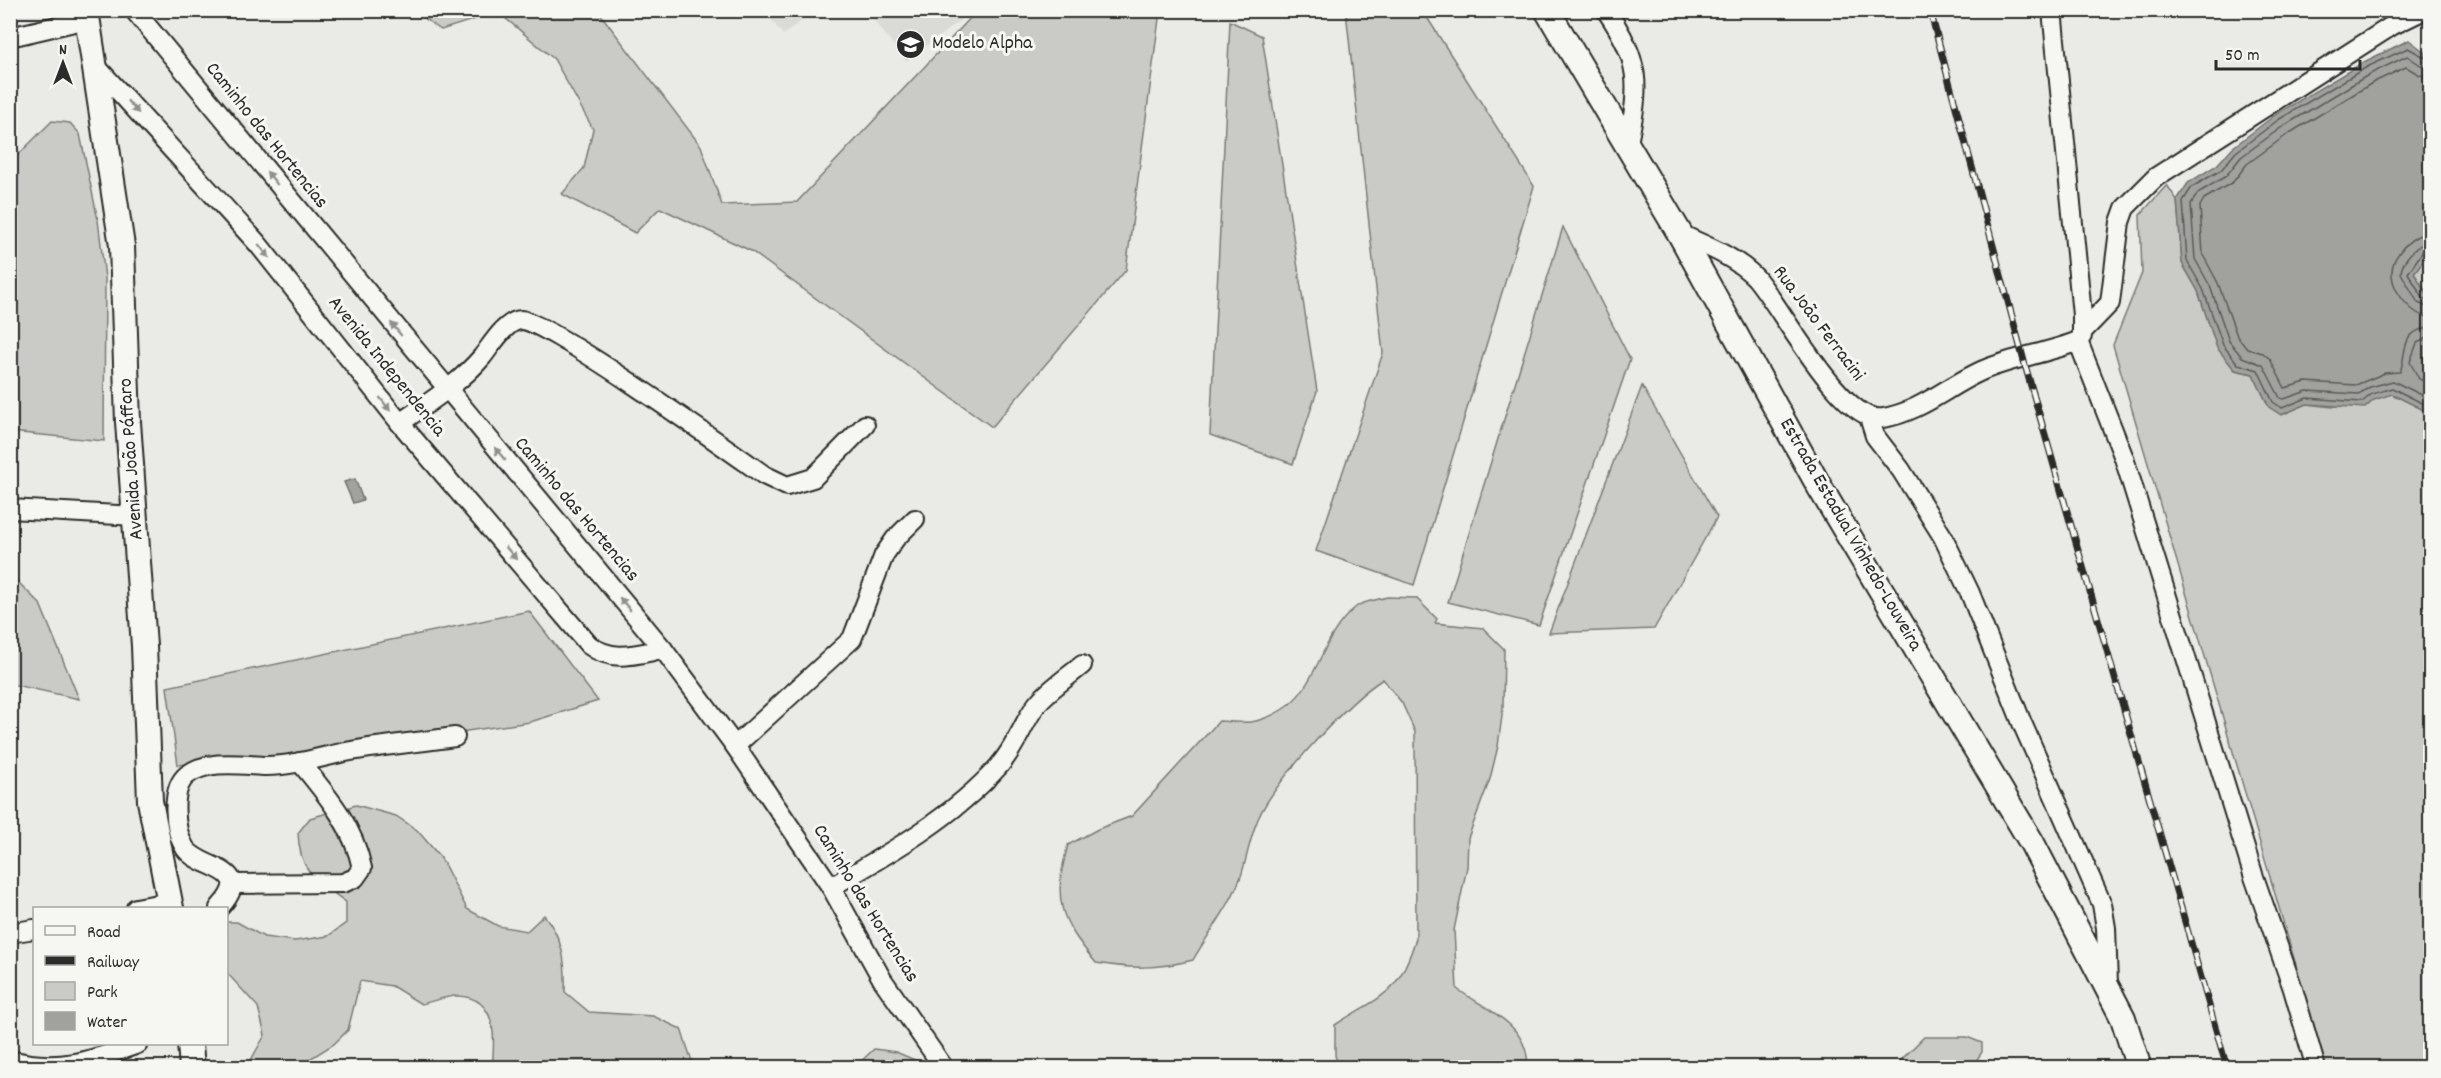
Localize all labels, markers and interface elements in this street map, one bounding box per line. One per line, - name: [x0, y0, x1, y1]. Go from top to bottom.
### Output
- school or university icon: Modelo Alpha: [895, 28, 927, 60]
- place label: Modelo Alpha: [932, 30, 1033, 58]
- north arrow: [33, 33, 93, 93]
- scale bar: [2216, 33, 2360, 71]
- text: N: [59, 39, 67, 62]
- text: 50 m: [2225, 44, 2260, 69]
- street label: Caminho das Hortencias: [198, 57, 334, 215]
- one-way arrow: [126, 99, 140, 114]
- one-way arrow: [267, 171, 279, 186]
- one-way arrow: [257, 243, 270, 259]
- street label: Rua João Ferracini: [1765, 260, 1871, 388]
- street label: Avenida Independencia: [320, 291, 452, 444]
- one-way arrow: [390, 322, 403, 337]
- street label: Avenida João Páffaro: [112, 377, 152, 541]
- one-way arrow: [379, 396, 391, 411]
- street label: Estrada Estadual Vinhedo-Louveira: [1772, 413, 1929, 657]
- street label: Caminho das Hortencias: [507, 431, 645, 589]
- one-way arrow: [494, 447, 507, 462]
- one-way arrow: [504, 545, 517, 560]
- one-way arrow: [619, 597, 632, 612]
- street label: Caminho das Hortencias: [805, 820, 925, 988]
- legend: [33, 907, 228, 1045]
- text: Road: [87, 921, 121, 946]
- text: Railway: [87, 951, 140, 976]
- text: Park: [87, 981, 118, 1006]
- text: Water: [87, 1011, 127, 1036]

